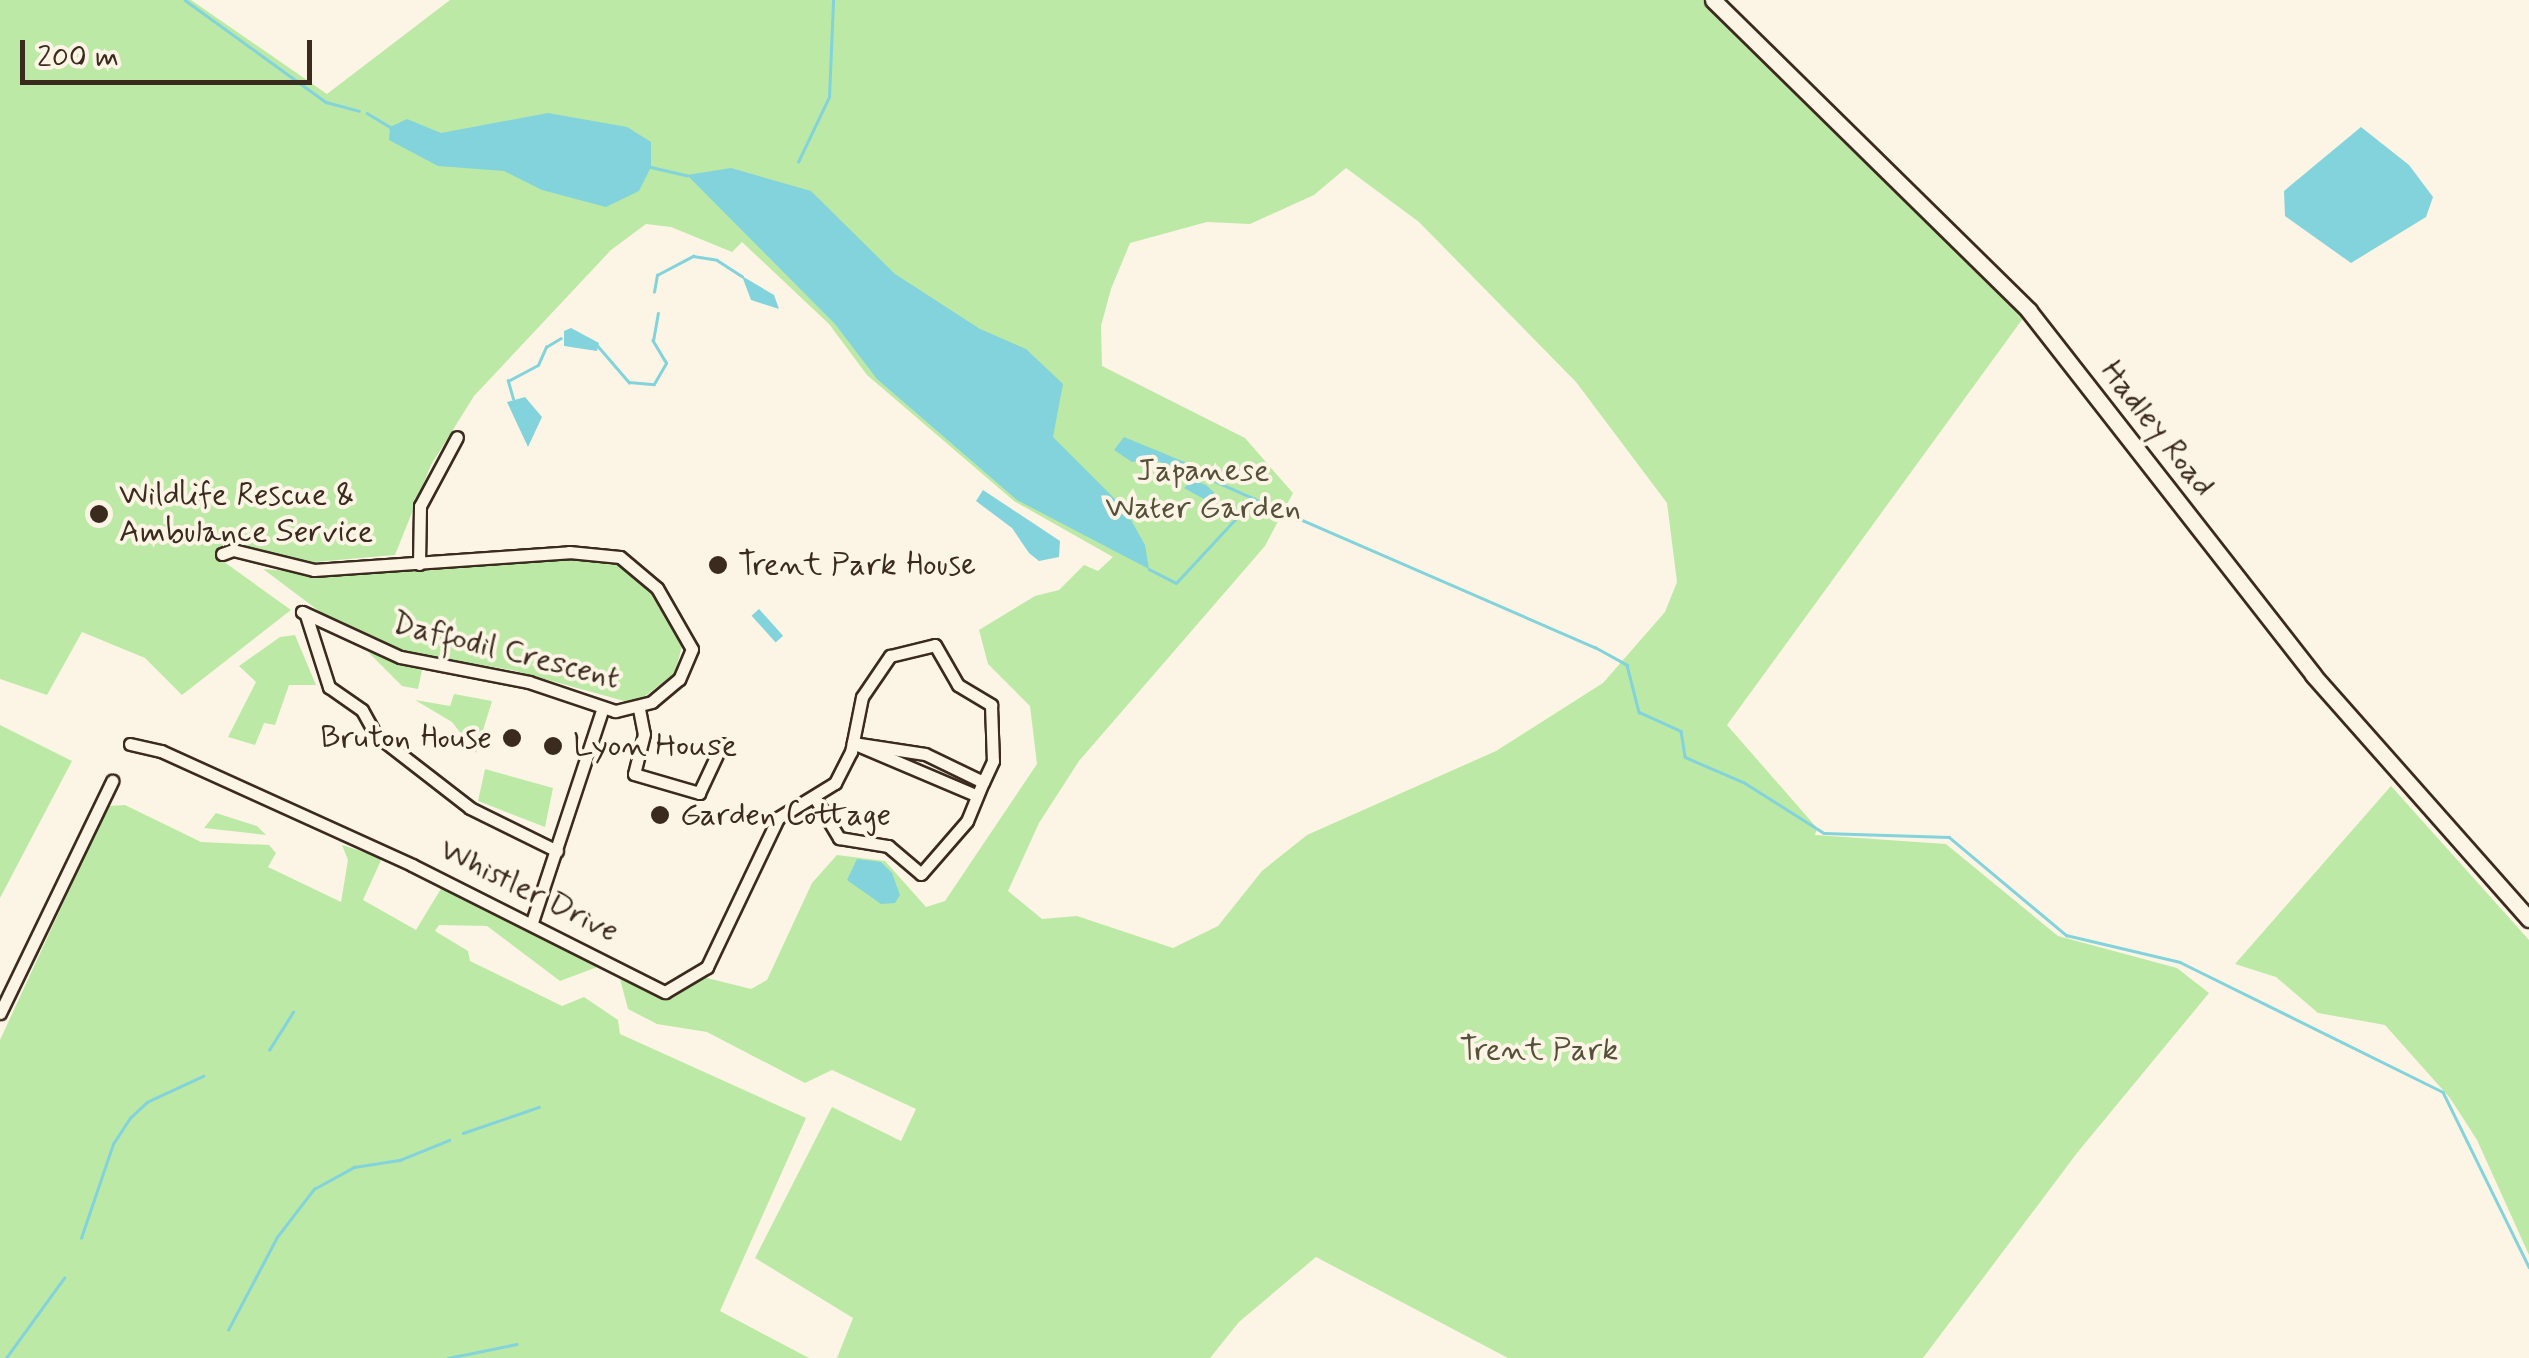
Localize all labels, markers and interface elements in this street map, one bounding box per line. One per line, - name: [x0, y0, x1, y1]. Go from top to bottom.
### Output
- scale bar: [25, 20, 318, 82]
- text: 200 m: [37, 38, 119, 77]
- street label: Hadley Road: [2092, 353, 2222, 505]
- park label: Japanese Water Garden: [1108, 453, 1298, 528]
- place label: Wildlife Rescue & Ambulance Service: [119, 477, 372, 552]
- marker: Wildlife Rescue & Ambulance Service: [88, 503, 110, 525]
- place label: Trent Park House: [738, 546, 979, 584]
- marker: Trent Park House: [707, 554, 729, 576]
- street label: Daffodil Crescent: [386, 604, 626, 698]
- place label: Bruton House: [317, 719, 492, 757]
- marker: Bruton House: [501, 727, 523, 749]
- place label: Lyon House: [573, 727, 731, 765]
- marker: Lyon House: [542, 735, 564, 757]
- place label: Garden Cottage: [680, 796, 896, 834]
- marker: Garden Cottage: [649, 804, 671, 826]
- street label: Whistler Drive: [434, 832, 624, 950]
- park label: Trent Park: [1461, 1031, 1617, 1069]

